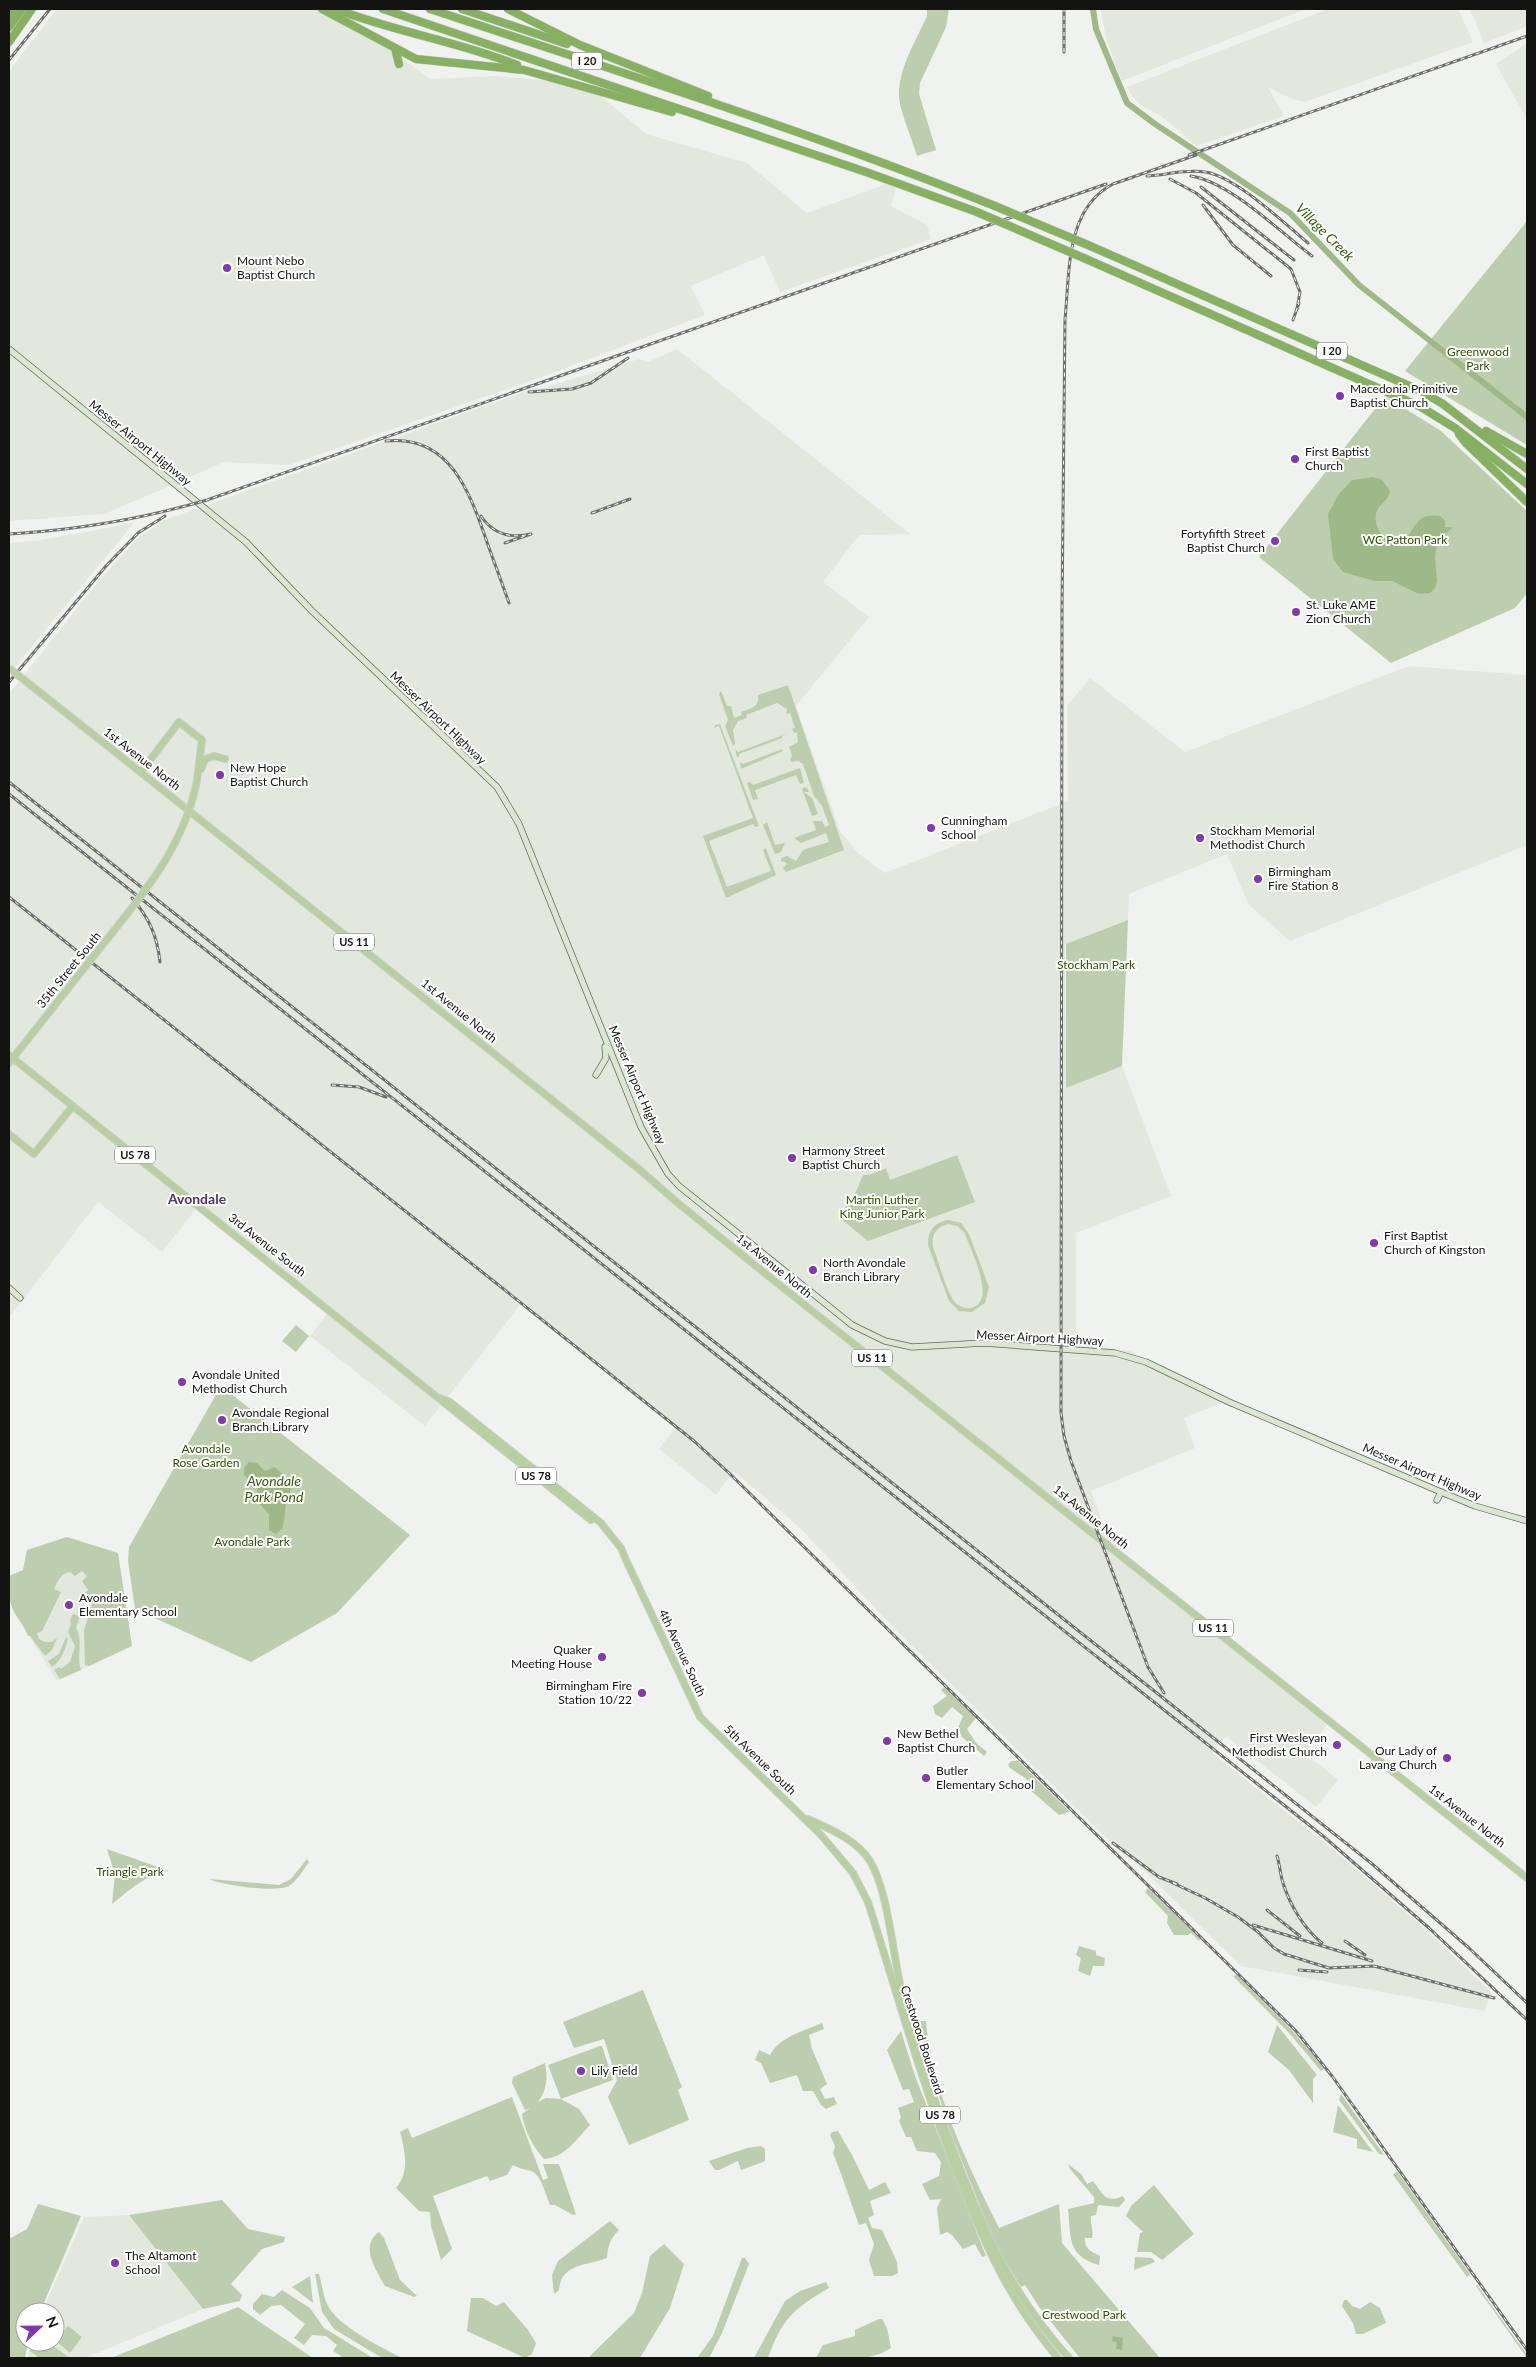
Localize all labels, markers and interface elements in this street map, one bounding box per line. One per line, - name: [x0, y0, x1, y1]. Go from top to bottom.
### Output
- road number: I 20: [572, 52, 602, 70]
- water label: Village Creek: [1293, 199, 1358, 265]
- place label: Mount Nebo Baptist Church: [237, 253, 315, 282]
- marker: Mount Nebo Baptist Church: [221, 262, 233, 274]
- road number: I 20: [1317, 342, 1347, 360]
- park label: Greenwood Park: [1447, 344, 1509, 373]
- place label: Macedonia Primitive Baptist Church: [1350, 381, 1458, 410]
- marker: Macedonia Primitive Baptist Church: [1334, 390, 1346, 402]
- street label: Messer Airport Highway: [86, 397, 195, 489]
- place label: First Baptist Church: [1305, 444, 1369, 473]
- marker: First Baptist Church: [1289, 453, 1301, 465]
- place label: Fortyfifth Street Baptist Church: [1181, 526, 1266, 555]
- park label: WC Patton Park: [1363, 532, 1448, 547]
- marker: Fortyfifth Street Baptist Church: [1269, 535, 1281, 547]
- place label: St. Luke AME Zion Church: [1306, 597, 1376, 626]
- marker: St. Luke AME Zion Church: [1290, 606, 1302, 618]
- street label: Messer Airport Highway: [387, 668, 490, 768]
- street label: 1st Avenue North: [101, 724, 184, 793]
- place label: New Hope Baptist Church: [230, 760, 308, 789]
- marker: New Hope Baptist Church: [214, 769, 226, 781]
- place label: Cunningham School: [941, 813, 1007, 842]
- marker: Cunningham School: [925, 822, 937, 834]
- place label: Stockham Memorial Methodist Church: [1210, 823, 1315, 852]
- marker: Stockham Memorial Methodist Church: [1194, 832, 1206, 844]
- place label: Birmingham Fire Station 8: [1268, 864, 1339, 893]
- marker: Birmingham Fire Station 8: [1252, 873, 1264, 885]
- street label: 35th Street South: [33, 929, 104, 1011]
- road number: US 11: [334, 934, 374, 950]
- park label: Stockham Park: [1057, 957, 1136, 972]
- street label: 1st Avenue North: [418, 975, 500, 1046]
- street label: Messer Airport Highway: [606, 1023, 670, 1147]
- place label: Harmony Street Baptist Church: [802, 1143, 886, 1172]
- road number: US 78: [115, 1146, 155, 1164]
- marker: Harmony Street Baptist Church: [786, 1152, 798, 1164]
- district label: Avondale: [167, 1190, 227, 1207]
- park label: Martin Luther King Junior Park: [839, 1192, 925, 1221]
- street label: 3rd Avenue South: [226, 1210, 309, 1280]
- place label: First Baptist Church of Kingston: [1384, 1228, 1486, 1257]
- street label: 1st Avenue North: [733, 1230, 815, 1301]
- marker: First Baptist Church of Kingston: [1368, 1237, 1380, 1249]
- place label: North Avondale Branch Library: [823, 1255, 906, 1284]
- marker: North Avondale Branch Library: [807, 1264, 819, 1276]
- street label: Messer Airport Highway: [976, 1327, 1105, 1348]
- road number: US 11: [852, 1350, 892, 1366]
- place label: Avondale United Methodist Church: [192, 1367, 287, 1396]
- marker: Avondale United Methodist Church: [176, 1376, 188, 1388]
- place label: Avondale Regional Branch Library: [232, 1405, 329, 1434]
- marker: Avondale Regional Branch Library: [216, 1414, 228, 1426]
- street label: Messer Airport Highway: [1361, 1440, 1485, 1504]
- park label: Avondale Rose Garden: [172, 1441, 240, 1470]
- road number: US 78: [516, 1468, 556, 1484]
- water label: Avondale Park Pond: [245, 1472, 304, 1505]
- street label: 1st Avenue North: [1050, 1481, 1132, 1552]
- park label: Avondale Park: [214, 1534, 291, 1549]
- place label: Avondale Elementary School: [79, 1590, 177, 1619]
- marker: Avondale Elementary School: [63, 1599, 75, 1611]
- street label: 4th Avenue South: [656, 1607, 709, 1699]
- road number: US 11: [1193, 1620, 1233, 1636]
- place label: Quaker Meeting House: [511, 1642, 593, 1671]
- marker: Quaker Meeting House: [596, 1651, 608, 1663]
- place label: Birmingham Fire Station 10/22: [546, 1678, 632, 1707]
- marker: Birmingham Fire Station 10/22: [636, 1687, 648, 1699]
- street label: 5th Avenue South: [721, 1721, 800, 1798]
- place label: New Bethel Baptist Church: [897, 1726, 975, 1755]
- place label: First Wesleyan Methodist Church: [1232, 1730, 1327, 1759]
- marker: New Bethel Baptist Church: [881, 1735, 893, 1747]
- marker: First Wesleyan Methodist Church: [1331, 1739, 1343, 1751]
- place label: Our Lady of Lavang Church: [1359, 1743, 1438, 1772]
- marker: Our Lady of Lavang Church: [1441, 1752, 1453, 1764]
- place label: Butler Elementary School: [936, 1763, 1034, 1792]
- marker: Butler Elementary School: [920, 1772, 932, 1784]
- street label: 1st Avenue North: [1426, 1781, 1509, 1850]
- park label: Triangle Park: [96, 1864, 165, 1879]
- street label: Crestwood Boulevard: [898, 1983, 947, 2096]
- place label: Lily Field: [591, 2063, 637, 2078]
- marker: Lily Field: [575, 2065, 587, 2077]
- road number: US 78: [920, 2106, 960, 2124]
- place label: The Altamont School: [125, 2248, 197, 2277]
- marker: The Altamont School: [109, 2257, 121, 2269]
- north arrow: [15, 2302, 65, 2352]
- park label: Crestwood Park: [1042, 2307, 1127, 2322]
- text: N: [43, 2314, 62, 2330]

